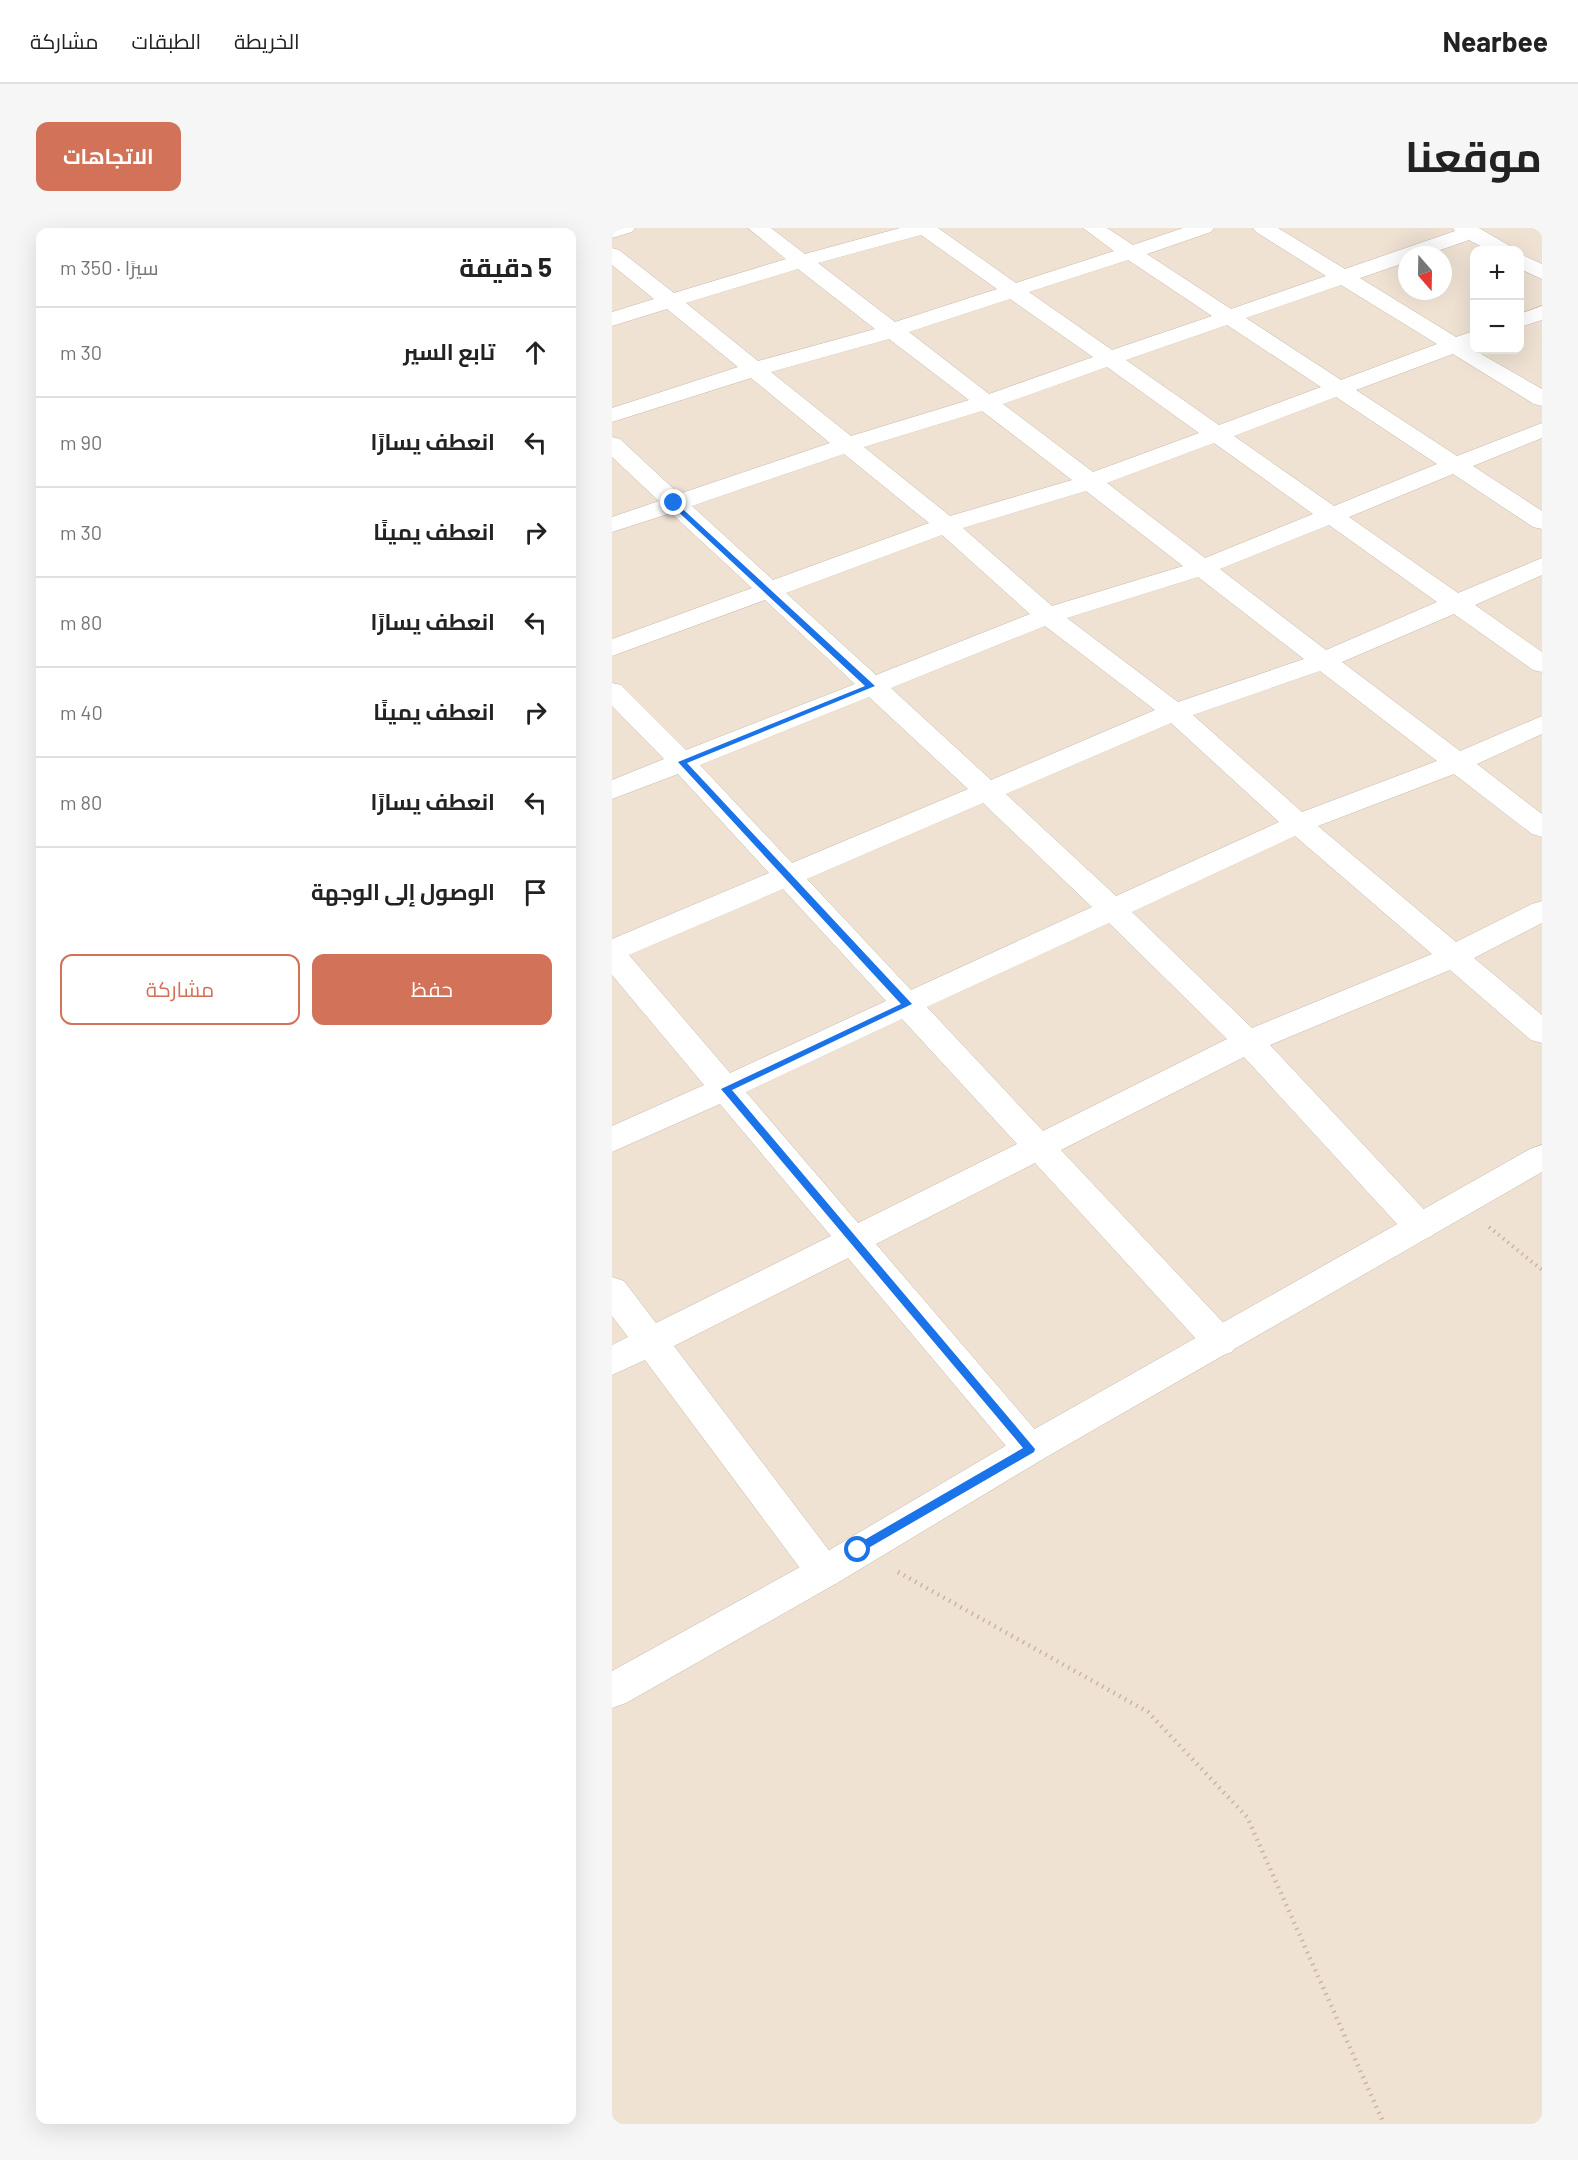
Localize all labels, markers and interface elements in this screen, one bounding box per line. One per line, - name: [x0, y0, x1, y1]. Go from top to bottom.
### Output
- text: Nearbee: [1442, 24, 1548, 58]
- text: مشاركة: [30, 28, 99, 53]
- text: الطبقات: [132, 28, 201, 53]
- text: الخريطة: [234, 28, 300, 53]
- button: الاتجاهات: [36, 122, 181, 191]
- text: موقعنا: [1405, 130, 1542, 180]
- north arrow: [1398, 246, 1452, 300]
- map controls: [1470, 246, 1524, 354]
- button: +: [1470, 246, 1524, 300]
- text: 5 دقيقة: [459, 251, 552, 282]
- text: سيرًا · 350 m: [60, 255, 158, 279]
- button: −: [1470, 300, 1524, 354]
- icon: ahead: [519, 336, 552, 369]
- text: تابع السير: [403, 338, 495, 364]
- text: 30 m: [60, 340, 102, 364]
- icon: left: [519, 426, 552, 459]
- text: انعطف يسارًا: [371, 428, 495, 454]
- text: 90 m: [60, 430, 102, 454]
- route end: [660, 489, 686, 515]
- icon: right: [519, 516, 552, 549]
- text: انعطف يمينًا: [373, 518, 495, 544]
- text: 30 m: [60, 520, 102, 544]
- icon: left: [519, 606, 552, 639]
- text: انعطف يسارًا: [371, 608, 495, 634]
- text: 80 m: [60, 610, 102, 634]
- icon: right: [519, 696, 552, 729]
- text: انعطف يمينًا: [373, 698, 495, 724]
- text: 40 m: [60, 700, 103, 724]
- icon: left: [519, 786, 552, 819]
- text: انعطف يسارًا: [371, 788, 495, 814]
- text: 80 m: [60, 790, 102, 814]
- icon: arrive: [519, 876, 552, 909]
- text: الوصول إلى الوجهة: [311, 878, 495, 904]
- button: مشاركة: [60, 954, 300, 1025]
- button: حفظ: [312, 954, 552, 1025]
- route start: [844, 1536, 870, 1562]

